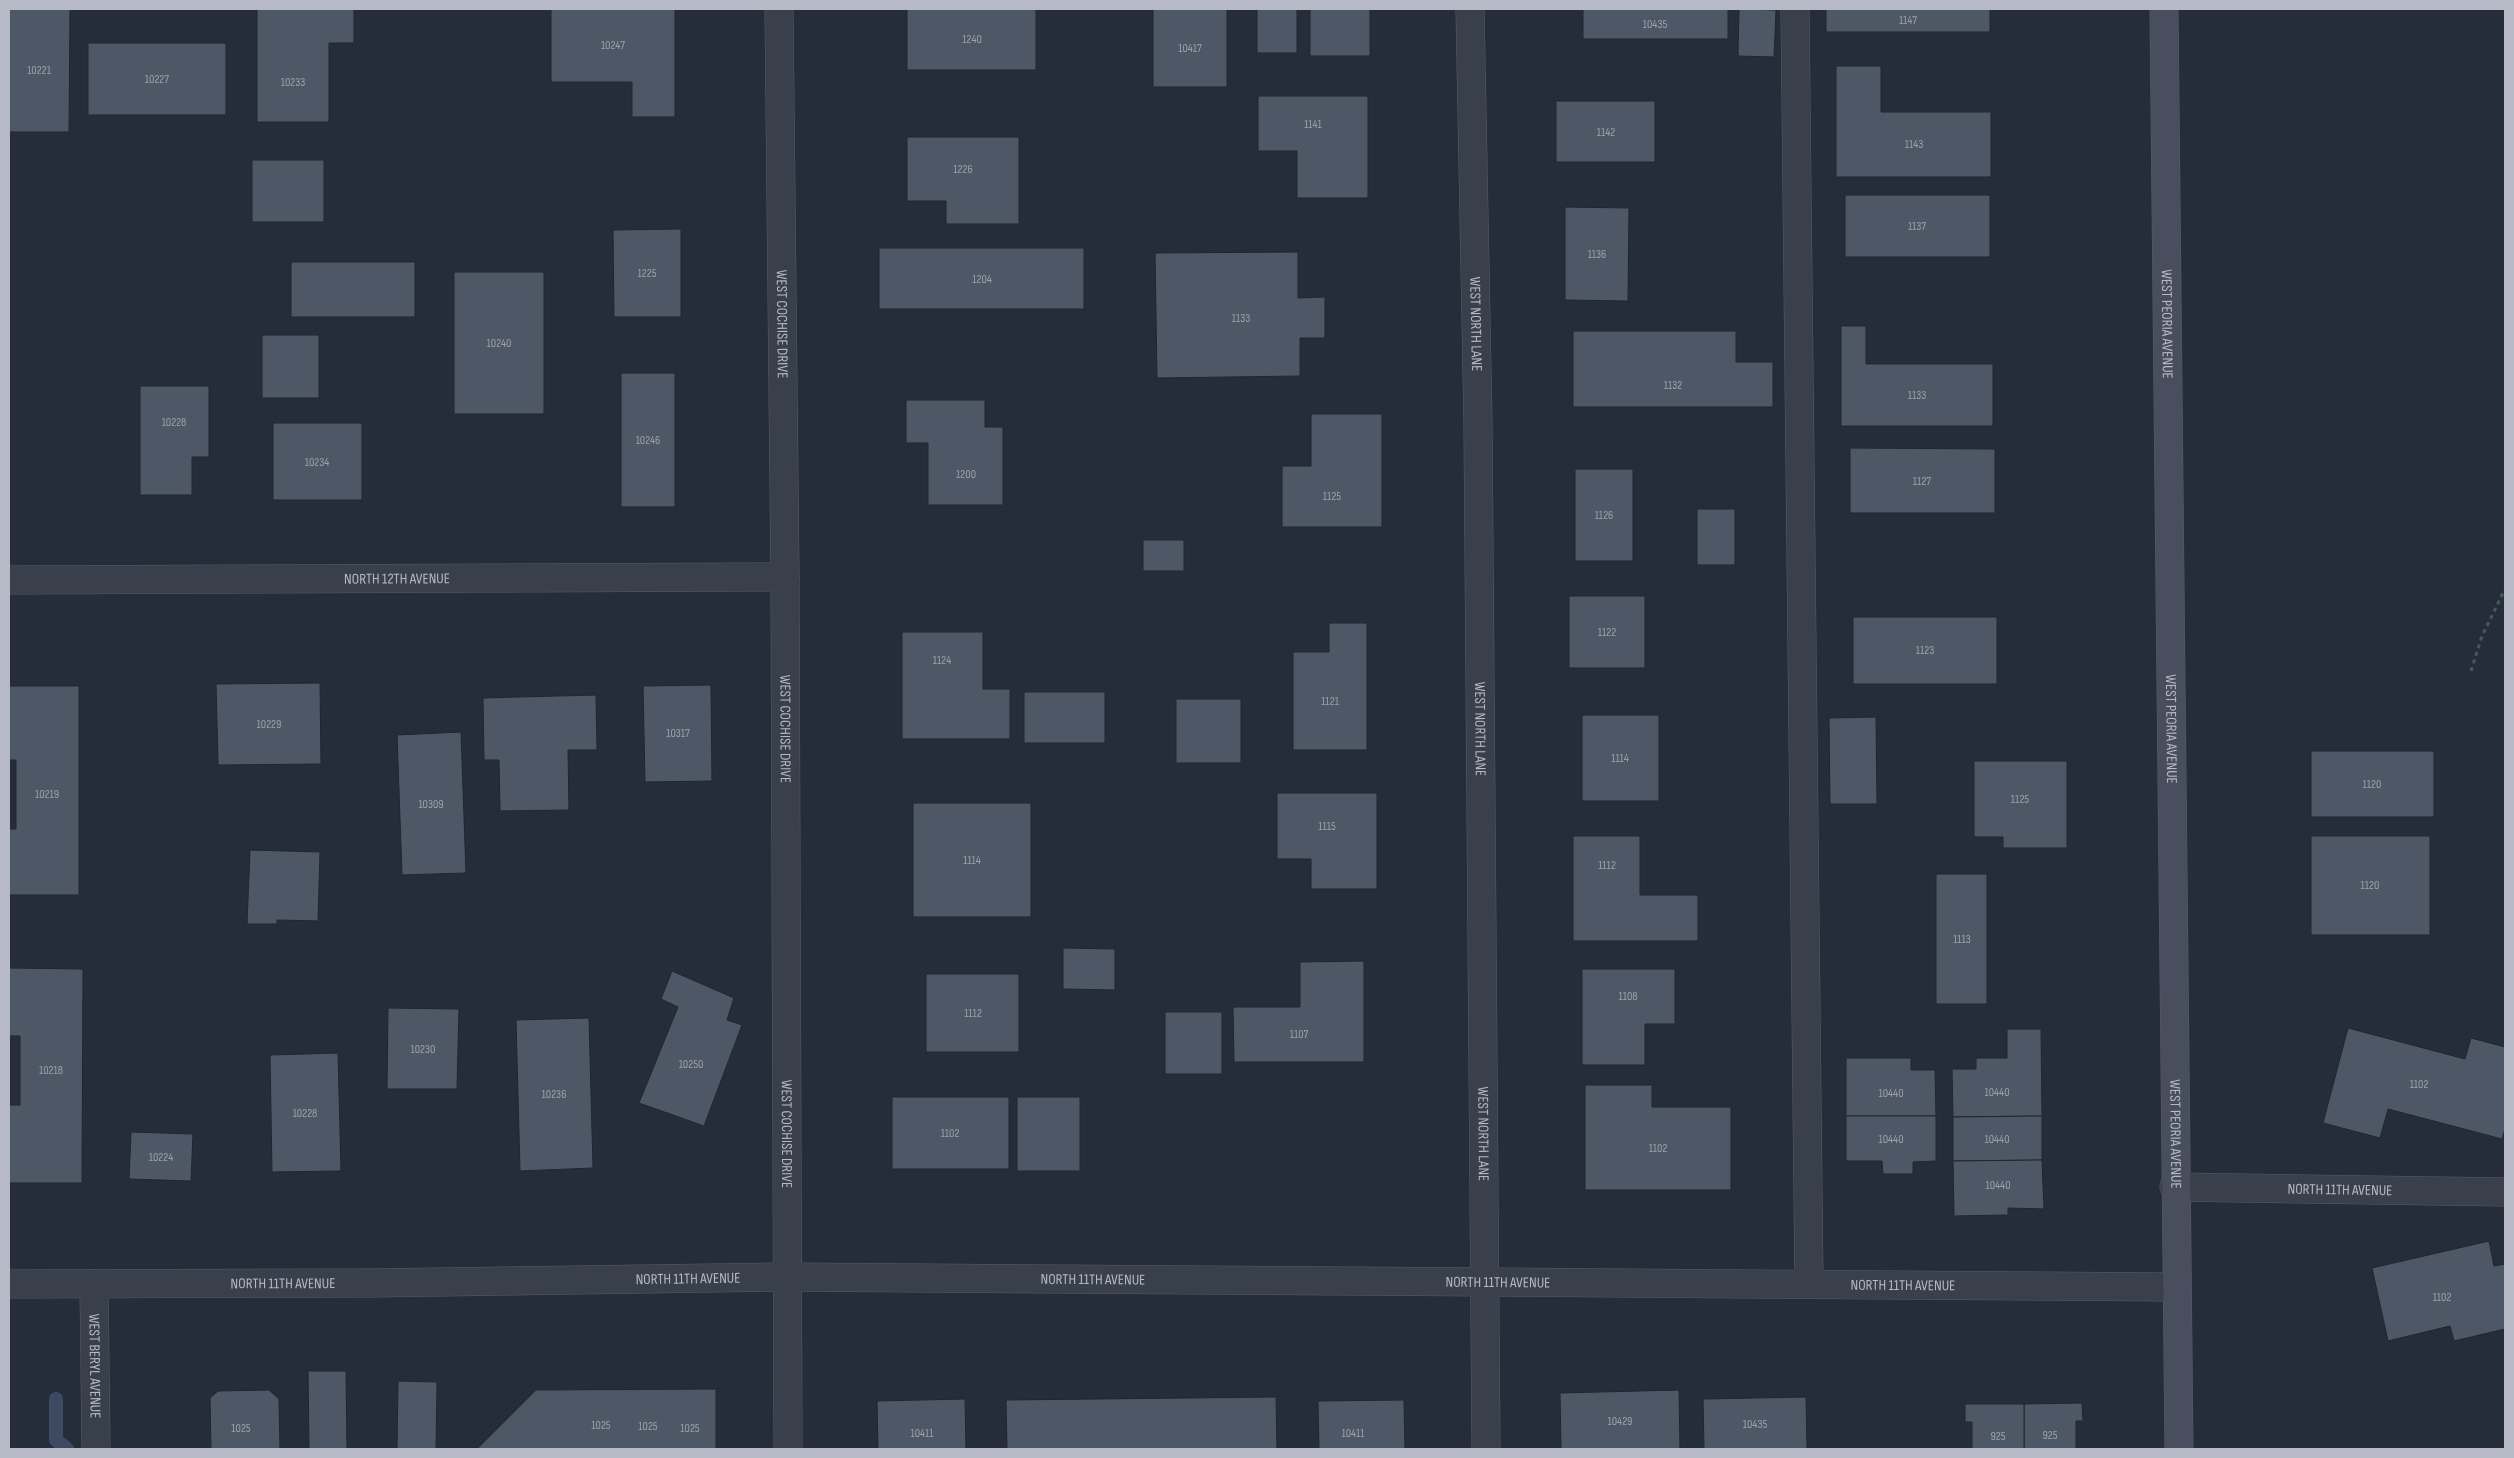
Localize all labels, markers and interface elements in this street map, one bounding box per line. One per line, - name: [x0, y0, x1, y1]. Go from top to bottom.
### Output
- house number: 1147: [1899, 13, 1917, 28]
- house number: 10435: [1643, 17, 1667, 32]
- house number: 1240: [962, 32, 982, 47]
- house number: 10247: [601, 38, 625, 53]
- house number: 10417: [1178, 41, 1202, 56]
- house number: 10221: [27, 63, 52, 78]
- house number: 10227: [145, 72, 169, 87]
- house number: 10233: [281, 75, 305, 90]
- house number: 1141: [1304, 117, 1323, 132]
- house number: 1142: [1597, 125, 1615, 140]
- house number: 1143: [1905, 137, 1923, 152]
- house number: 1226: [953, 162, 973, 177]
- house number: 1137: [1908, 219, 1926, 234]
- house number: 1136: [1588, 247, 1606, 262]
- house number: 1225: [637, 266, 657, 281]
- street label: WEST PEORIA AVENUE: [2157, 269, 2177, 379]
- street label: WEST COCHISE DRIVE: [772, 270, 792, 378]
- house number: 1204: [972, 272, 992, 287]
- street label: WEST NORTH LANE: [1466, 276, 1486, 371]
- house number: 1133: [1232, 311, 1250, 326]
- house number: 10240: [487, 336, 511, 351]
- house number: 1132: [1664, 378, 1682, 393]
- house number: 1133: [1908, 388, 1926, 403]
- house number: 10228: [162, 415, 186, 430]
- house number: 10246: [636, 433, 660, 448]
- house number: 10234: [305, 455, 329, 470]
- house number: 1200: [956, 467, 976, 482]
- house number: 1127: [1913, 474, 1931, 489]
- house number: 1125: [1323, 489, 1341, 504]
- house number: 1126: [1595, 508, 1613, 523]
- street label: NORTH 12TH AVENUE: [344, 569, 450, 588]
- house number: 1122: [1598, 625, 1616, 640]
- house number: 1123: [1916, 643, 1934, 658]
- house number: 1124: [933, 653, 951, 668]
- street label: WEST PEORIA AVENUE: [2161, 674, 2182, 784]
- street label: WEST COCHISE DRIVE: [776, 675, 795, 783]
- street label: WEST NORTH LANE: [1471, 682, 1490, 776]
- house number: 1121: [1321, 694, 1340, 709]
- house number: 10229: [257, 717, 281, 732]
- house number: 10317: [666, 726, 690, 741]
- house number: 1114: [1611, 751, 1629, 766]
- house number: 1120: [2363, 777, 2381, 792]
- house number: 10219: [35, 787, 59, 802]
- house number: 1125: [2011, 792, 2029, 807]
- house number: 10309: [418, 797, 444, 812]
- house number: 1115: [1318, 819, 1336, 834]
- house number: 1114: [963, 853, 981, 868]
- house number: 1112: [1598, 858, 1616, 873]
- house number: 1120: [2361, 878, 2379, 893]
- house number: 1113: [1953, 932, 1971, 947]
- house number: 1108: [1618, 989, 1638, 1004]
- house number: 1112: [964, 1006, 982, 1021]
- house number: 1107: [1290, 1027, 1308, 1042]
- house number: 10230: [411, 1042, 435, 1057]
- house number: 10250: [679, 1057, 703, 1072]
- house number: 10218: [39, 1063, 63, 1078]
- house number: 1102: [2410, 1077, 2428, 1092]
- street label: WEST PEORIA AVENUE: [2166, 1079, 2186, 1189]
- street label: WEST COCHISE DRIVE: [777, 1080, 797, 1188]
- house number: 10440: [1985, 1085, 2009, 1100]
- house number: 10440: [1879, 1086, 1903, 1101]
- house number: 10236: [542, 1087, 566, 1102]
- street label: WEST NORTH LANE: [1474, 1087, 1493, 1181]
- house number: 10228: [293, 1106, 317, 1121]
- house number: 1102: [941, 1126, 959, 1141]
- house number: 10440: [1879, 1132, 1903, 1147]
- house number: 10440: [1985, 1132, 2009, 1147]
- house number: 1102: [1649, 1141, 1667, 1156]
- house number: 10224: [149, 1150, 173, 1165]
- house number: 10440: [1986, 1178, 2010, 1193]
- street label: NORTH 11TH AVENUE: [2287, 1179, 2393, 1200]
- street label: NORTH 11TH AVENUE: [635, 1268, 740, 1289]
- street label: NORTH 11TH AVENUE: [1040, 1269, 1145, 1289]
- street label: NORTH 11TH AVENUE: [1445, 1272, 1550, 1292]
- street label: NORTH 11TH AVENUE: [231, 1274, 335, 1293]
- street label: NORTH 11TH AVENUE: [1850, 1275, 1955, 1295]
- house number: 1102: [2433, 1290, 2451, 1305]
- street label: WEST BERYL AVENUE: [85, 1313, 105, 1419]
- house number: 10429: [1608, 1414, 1632, 1429]
- house number: 10435: [1743, 1417, 1767, 1432]
- house number: 1025: [591, 1418, 611, 1433]
- house number: 1025: [638, 1419, 658, 1434]
- house number: 1025: [231, 1421, 251, 1436]
- house number: 1025: [680, 1421, 700, 1436]
- house number: 10411: [910, 1426, 934, 1441]
- house number: 10411: [1341, 1426, 1365, 1441]
- house number: 925: [2042, 1428, 2058, 1443]
- house number: 925: [1990, 1429, 2006, 1444]

